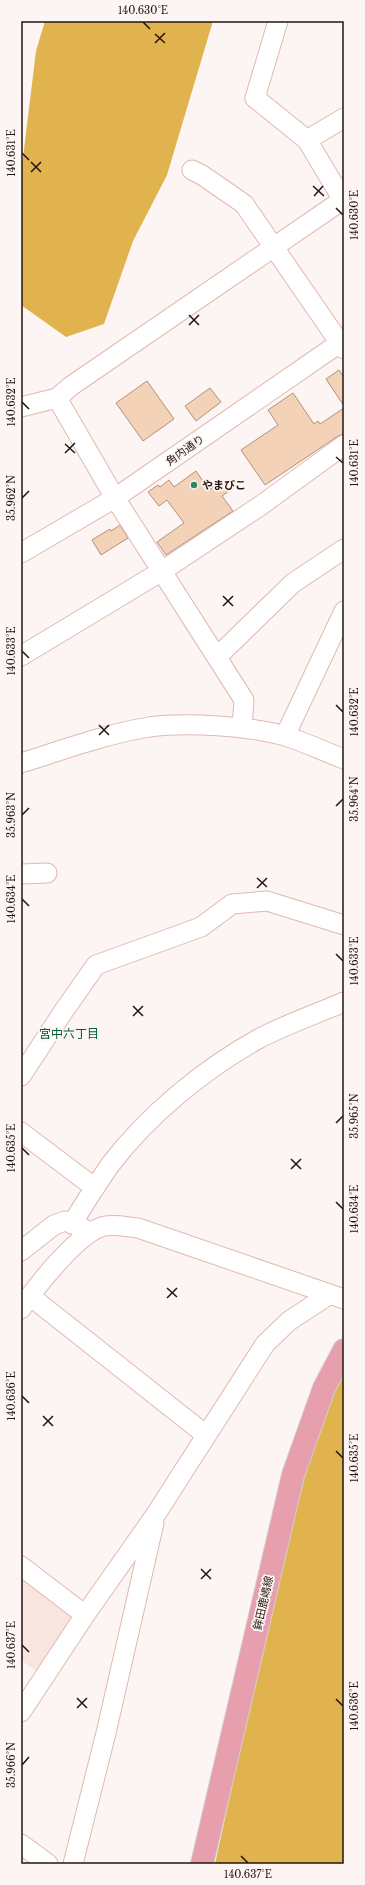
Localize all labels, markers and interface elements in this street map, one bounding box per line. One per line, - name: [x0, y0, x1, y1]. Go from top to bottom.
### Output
- text: 140.630°E: [118, 4, 168, 17]
- text: 140.631°E: [5, 129, 18, 177]
- text: 140.630°E: [348, 190, 361, 240]
- text: 140.632°E: [5, 377, 18, 427]
- street label: 角内通り: [163, 432, 207, 468]
- text: 140.631°E: [348, 439, 361, 487]
- text: 35.962°N: [5, 475, 18, 521]
- place label: やまびこ: [202, 478, 246, 492]
- marker: やまびこ: [189, 480, 199, 490]
- text: 140.633°E: [5, 626, 18, 676]
- text: 140.632°E: [348, 687, 361, 737]
- text: 35.964°N: [348, 776, 361, 822]
- text: 35.963°N: [5, 792, 18, 838]
- text: 140.634°E: [5, 875, 18, 923]
- text: 140.633°E: [348, 936, 361, 986]
- district label: 宮中六丁目: [39, 1026, 99, 1041]
- text: 35.965°N: [348, 1093, 361, 1139]
- text: 140.635°E: [5, 1124, 18, 1172]
- text: 140.634°E: [348, 1185, 361, 1233]
- text: 140.636°E: [5, 1371, 18, 1421]
- text: 140.635°E: [348, 1434, 361, 1482]
- street label: 鉾田鹿嶋線: [250, 1575, 276, 1631]
- text: 140.637°E: [5, 1621, 18, 1669]
- text: 140.636°E: [348, 1681, 361, 1731]
- text: 35.966°N: [5, 1742, 18, 1788]
- text: 140.637°E: [224, 1868, 272, 1881]

